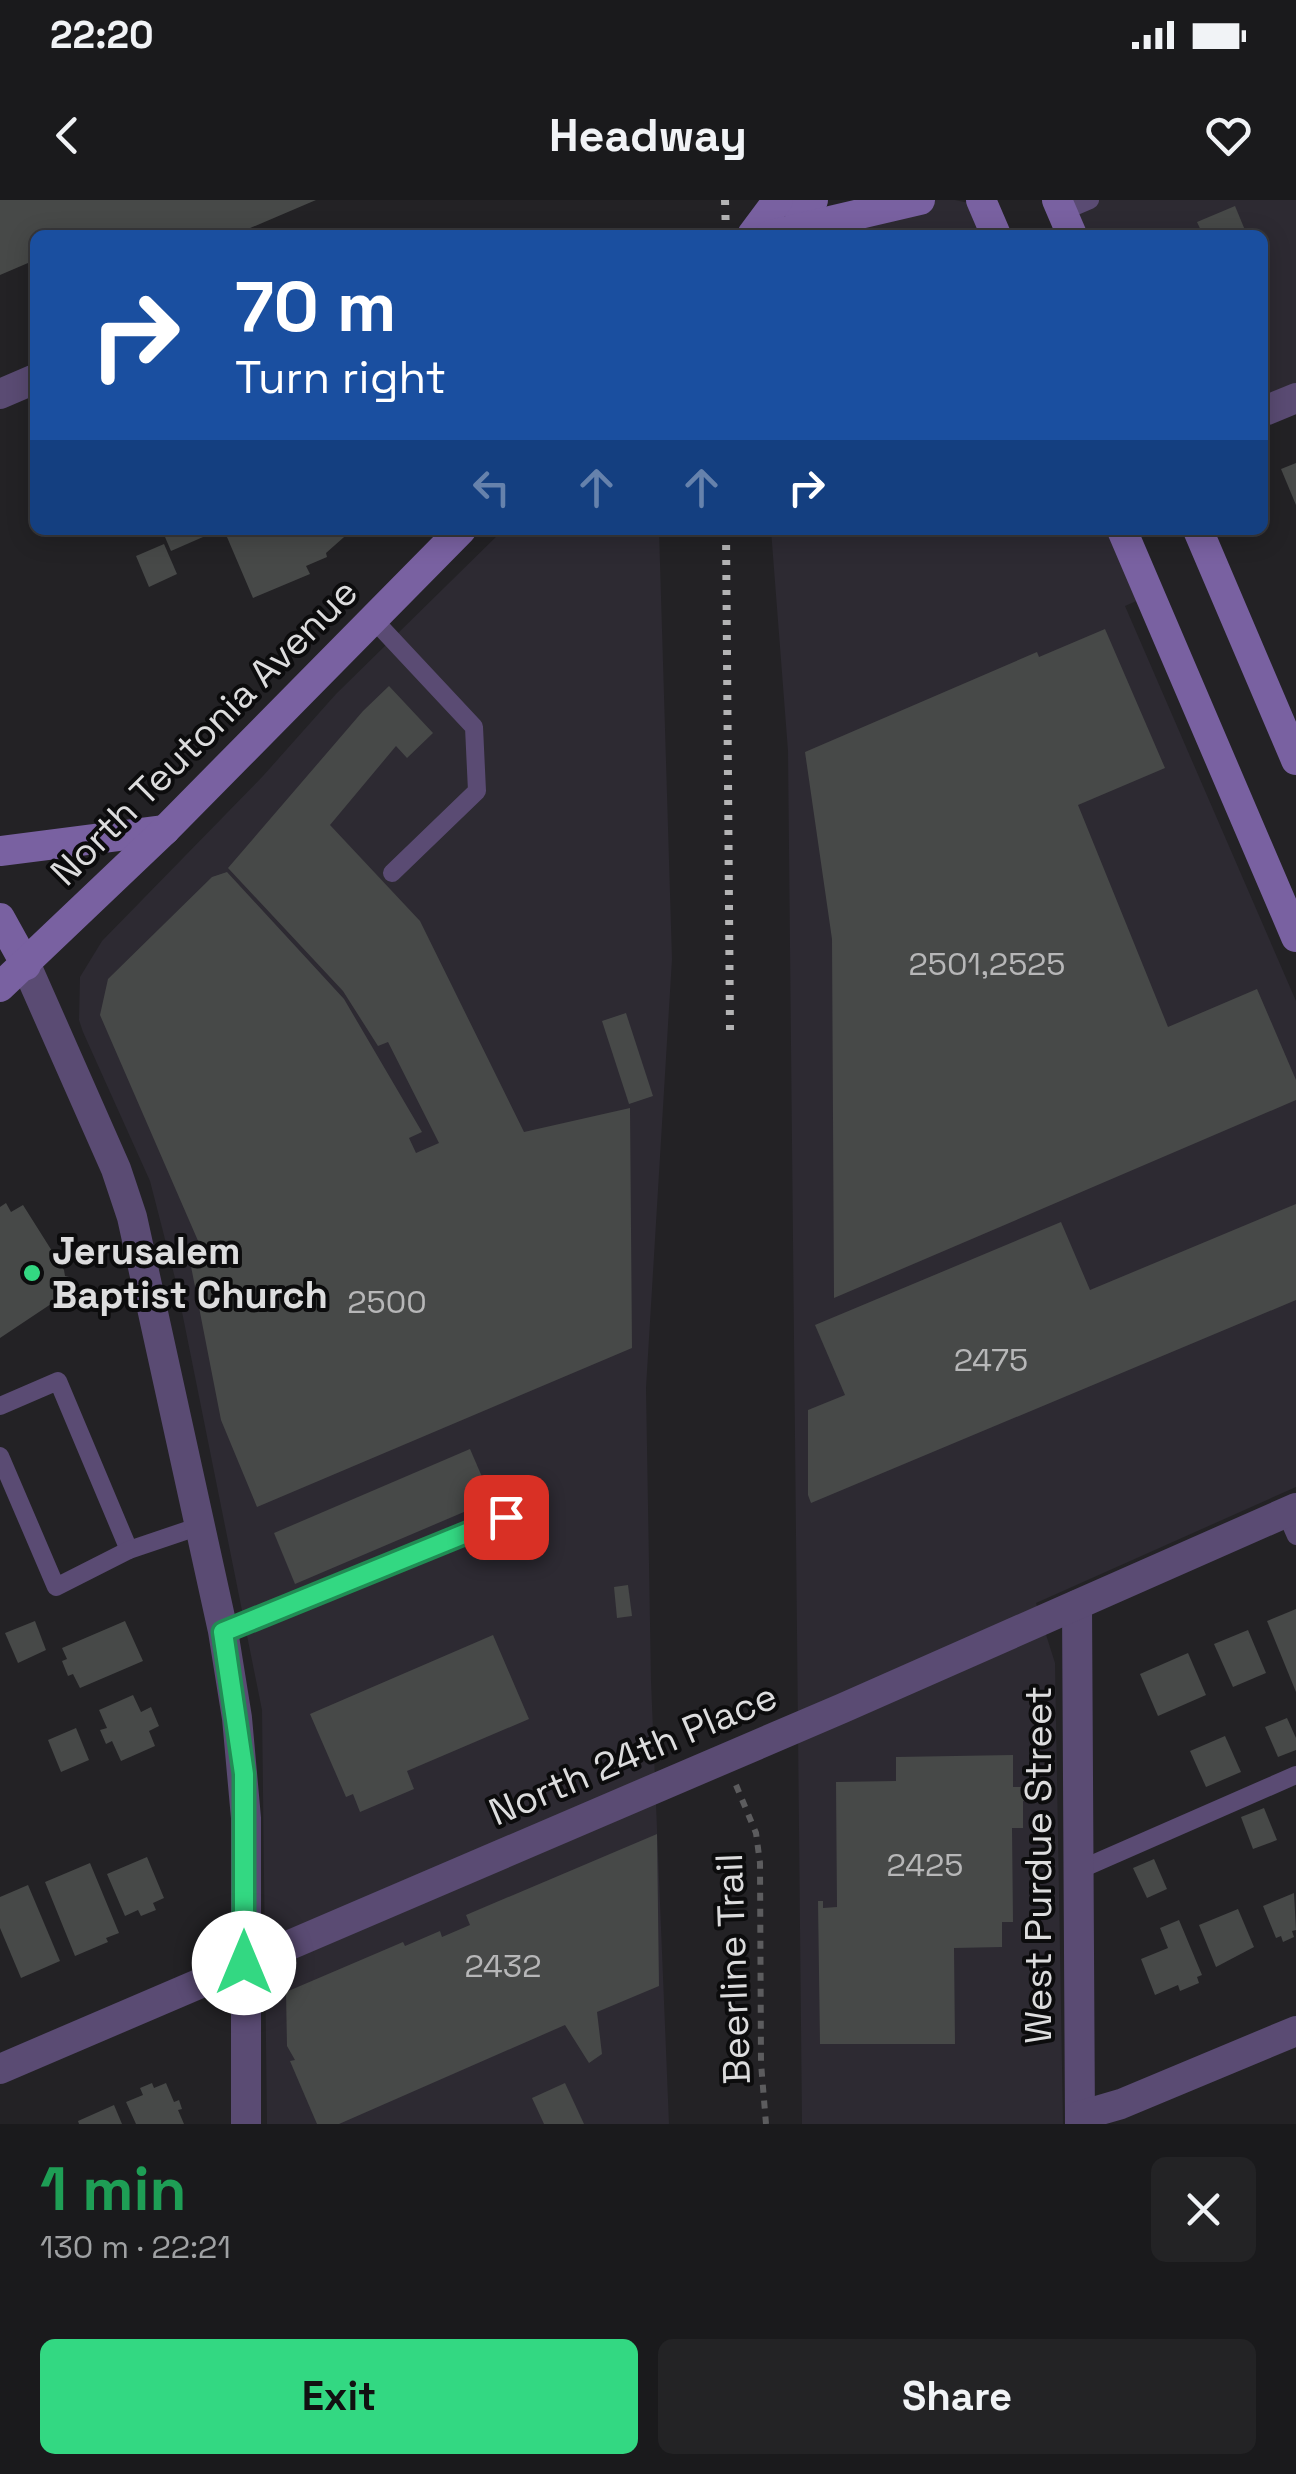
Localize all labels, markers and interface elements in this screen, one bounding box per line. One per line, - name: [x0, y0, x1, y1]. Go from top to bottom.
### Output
- text: 22:20: [50, 11, 154, 59]
- text: Headway: [549, 107, 747, 164]
- icon: back: [40, 108, 95, 163]
- icon: heart: [1201, 108, 1256, 163]
- text: 70 m: [235, 262, 396, 351]
- icon: right: [70, 270, 200, 400]
- text: Turn right: [235, 349, 446, 406]
- icon: left: [464, 460, 519, 515]
- icon: ahead: [569, 460, 624, 515]
- icon: ahead: [674, 460, 729, 515]
- icon: right: [779, 460, 834, 515]
- street label: North Teutonia Avenue: [40, 568, 368, 896]
- house number: 2501,2525: [908, 944, 1066, 984]
- place label: Jerusalem Baptist Church: [52, 1227, 328, 1319]
- marker: Jerusalem Baptist Church: [21, 1262, 43, 1284]
- house number: 2500: [347, 1282, 427, 1322]
- house number: 2475: [954, 1340, 1028, 1380]
- pin: [464, 1475, 549, 1560]
- icon: arrive: [479, 1490, 534, 1545]
- street label: North 24th Place: [482, 1672, 784, 1836]
- street label: West Purdue Street: [1014, 1686, 1062, 2044]
- house number: 2425: [887, 1845, 963, 1885]
- street label: Beerline Trail: [705, 1853, 761, 2085]
- position arrow: [192, 1911, 296, 2015]
- house number: 2432: [465, 1946, 541, 1986]
- text: 1 min: [40, 2151, 187, 2228]
- button: close: [1151, 2157, 1256, 2262]
- text: 130 m · 22:21: [40, 2227, 231, 2267]
- button: Exit: [40, 2339, 638, 2454]
- button: Share: [658, 2339, 1256, 2454]

